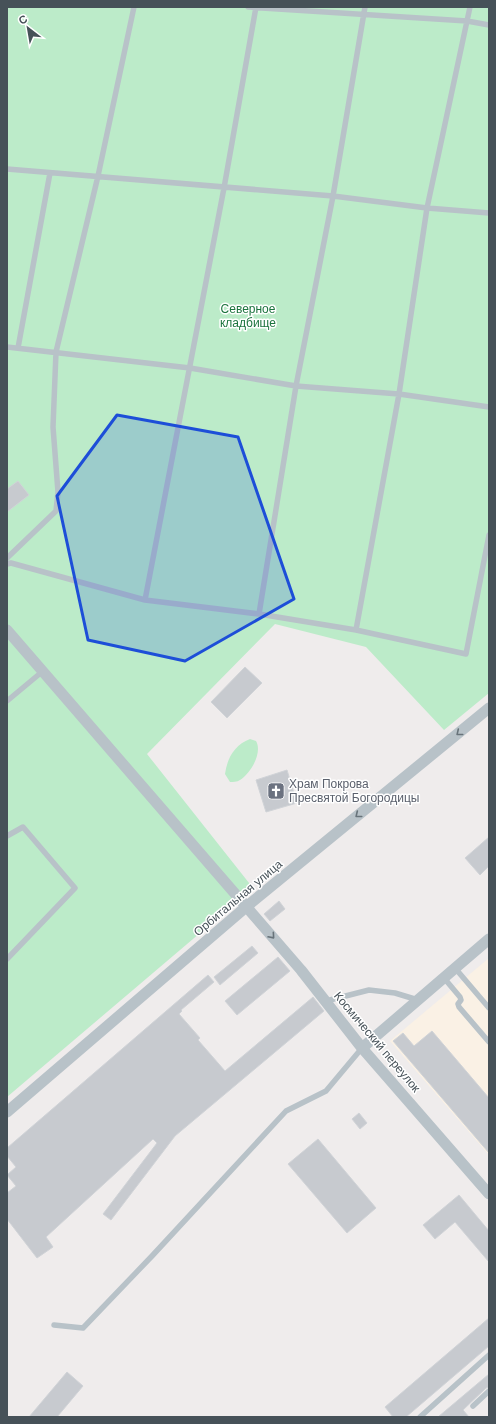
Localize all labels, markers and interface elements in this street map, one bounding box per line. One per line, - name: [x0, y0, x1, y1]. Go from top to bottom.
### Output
- north arrow: [8, 8, 48, 48]
- text: С: [16, 12, 29, 27]
- park label: Северное кладбище: [220, 302, 276, 330]
- one-way arrow: [456, 729, 463, 736]
- place label: Храм Покрова Пресвятой Богородицы: [289, 777, 419, 805]
- church icon: Храм Покрова Пресвятой Богородицы: [266, 781, 286, 801]
- one-way arrow: [356, 811, 363, 818]
- street label: Орбитальная улица: [191, 857, 285, 939]
- one-way arrow: [267, 931, 274, 939]
- street label: Космический переулок: [331, 989, 424, 1096]

